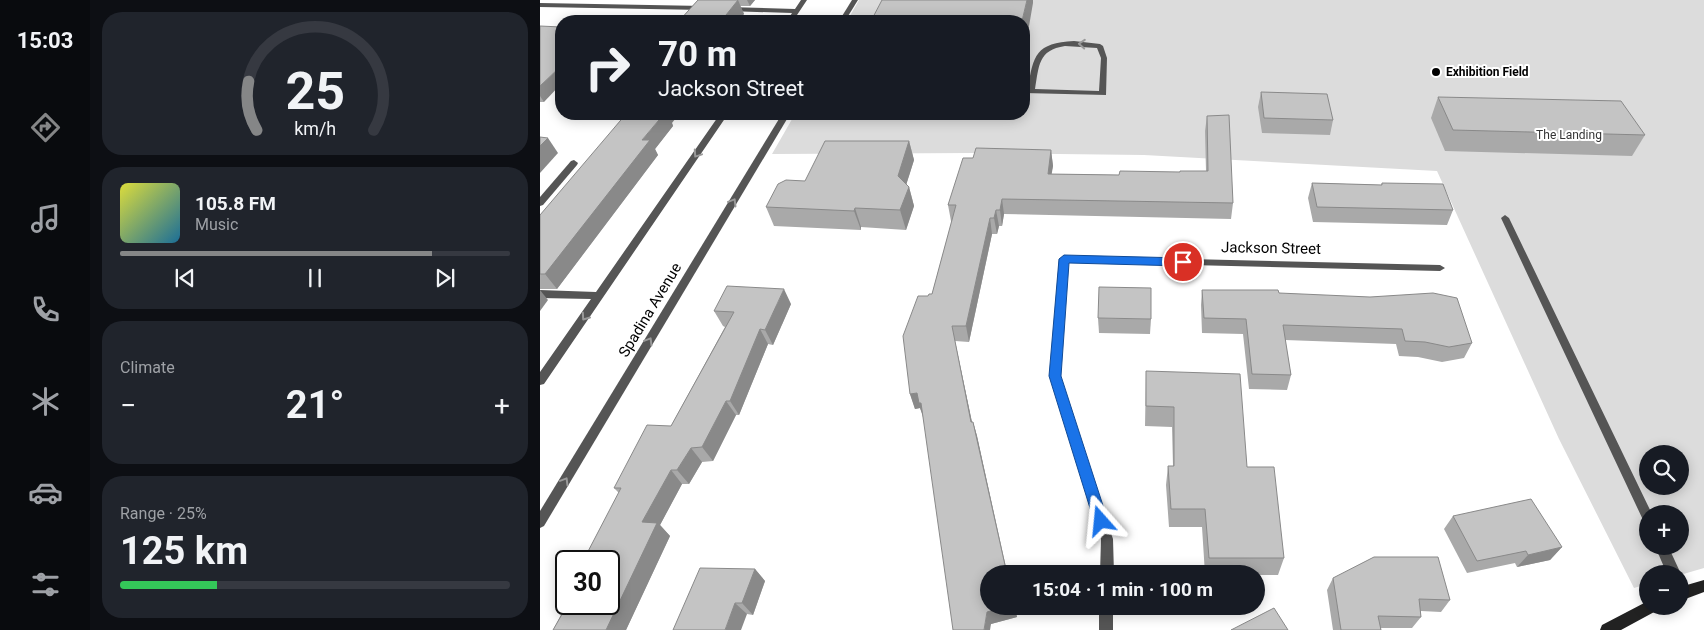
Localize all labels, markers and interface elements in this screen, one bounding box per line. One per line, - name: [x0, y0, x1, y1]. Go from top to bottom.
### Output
- text: 15:03: [17, 28, 73, 53]
- text: 70 m: [658, 34, 737, 75]
- icon: right: [575, 35, 640, 100]
- one-way arrow: [1077, 39, 1085, 50]
- text: 25: [285, 61, 345, 122]
- place label: Exhibition Field: [1446, 65, 1529, 79]
- marker: Exhibition Field: [1430, 66, 1442, 78]
- text: Jackson Street: [658, 76, 804, 101]
- icon: directions: [28, 110, 63, 145]
- text: km/h: [294, 118, 336, 139]
- park label: The Landing: [1536, 128, 1602, 142]
- one-way arrow: [694, 148, 703, 158]
- text: 105.8 FM: [195, 192, 276, 215]
- one-way arrow: [726, 199, 736, 208]
- icon: music: [28, 201, 63, 236]
- text: Music: [195, 215, 238, 234]
- street label: Jackson Street: [1221, 238, 1321, 258]
- pin: [1162, 241, 1204, 283]
- icon: arrive: [1169, 248, 1197, 276]
- street label: Spadina Avenue: [615, 260, 685, 360]
- icon: previous: [171, 264, 199, 292]
- icon: pause: [301, 264, 329, 292]
- icon: next: [431, 264, 459, 292]
- icon: phone: [28, 292, 63, 327]
- one-way arrow: [582, 311, 591, 321]
- one-way arrow: [642, 338, 652, 347]
- text: Climate: [120, 358, 175, 377]
- text: 21°: [286, 383, 344, 427]
- icon: climate: [28, 384, 63, 419]
- text: −: [120, 389, 136, 422]
- text: +: [494, 389, 510, 422]
- map controls: [1639, 445, 1689, 615]
- button: search: [1639, 445, 1689, 495]
- icon: car: [28, 475, 63, 510]
- one-way arrow: [559, 477, 569, 486]
- position arrow: [1074, 494, 1126, 546]
- text: Range · 25%: [120, 504, 207, 523]
- button: +: [1639, 505, 1689, 555]
- text: 125 km: [120, 529, 248, 573]
- speed limit sign: 30: [555, 550, 620, 615]
- button: −: [1639, 565, 1689, 615]
- icon: filters: [28, 567, 63, 602]
- text: 15:04 · 1 min · 100 m: [1032, 578, 1213, 601]

